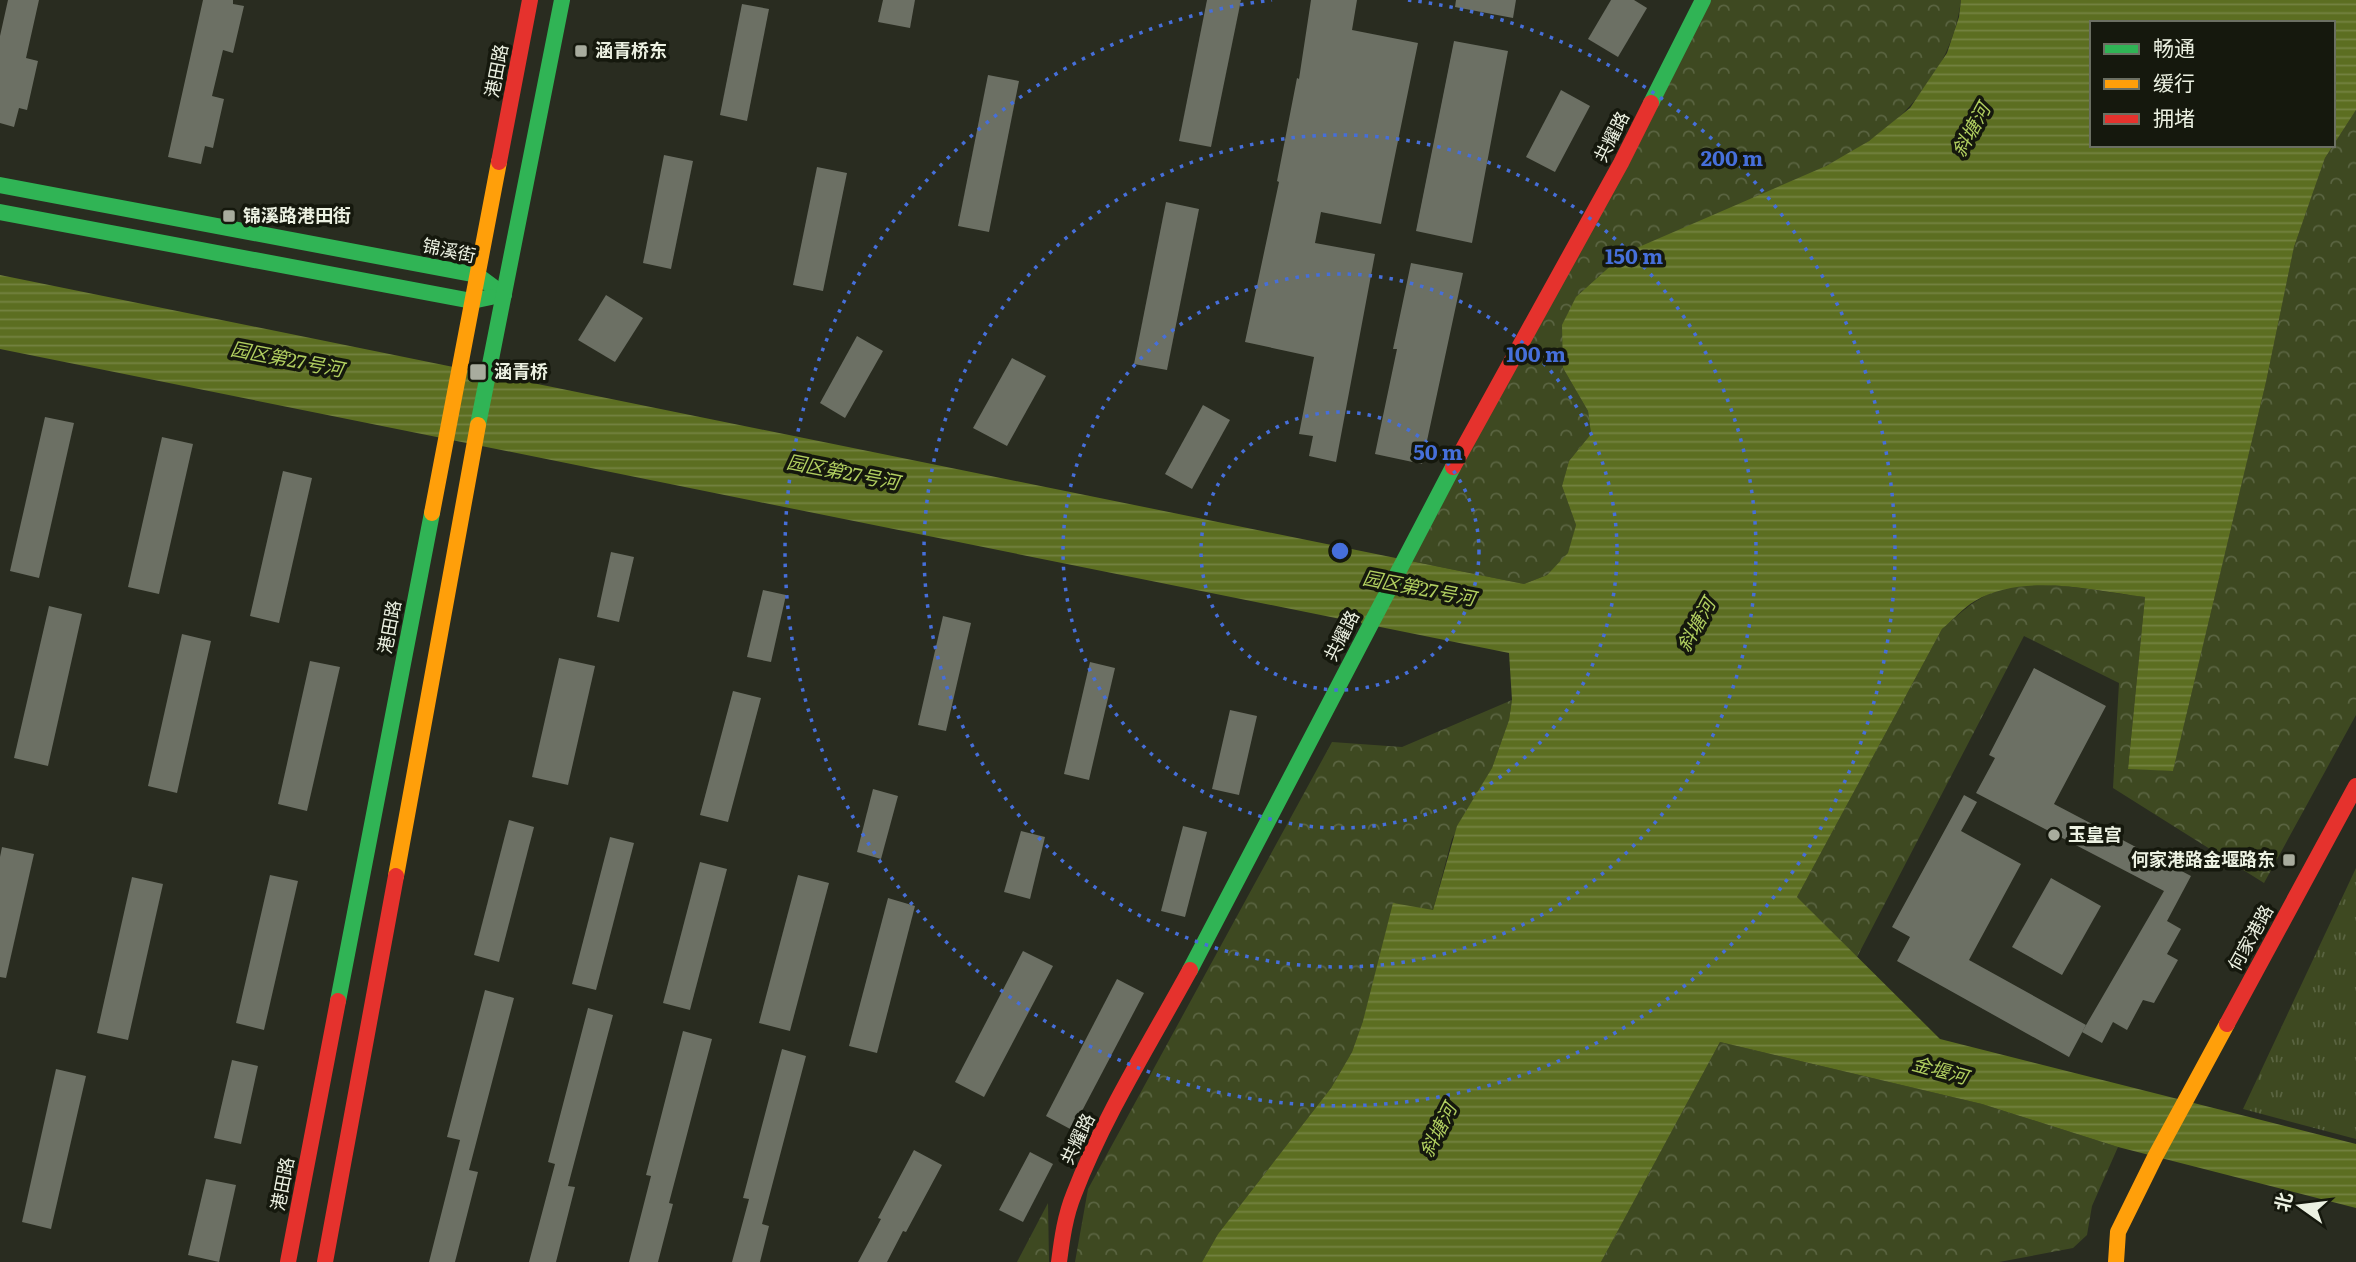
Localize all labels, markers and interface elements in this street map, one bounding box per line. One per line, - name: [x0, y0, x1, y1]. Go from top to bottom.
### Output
- legend: [2090, 21, 2335, 147]
- text: 畅通: [2153, 31, 2195, 62]
- place label: 涵青桥东: [595, 36, 667, 63]
- street label: 港田路: [477, 42, 514, 100]
- marker: 涵青桥东: [573, 43, 589, 59]
- text: 缓行: [2153, 66, 2195, 97]
- water label: 斜塘河: [1944, 94, 1998, 161]
- text: 拥堵: [2153, 101, 2195, 132]
- street label: 共耀路: [1586, 106, 1635, 167]
- text: 200 m: [1701, 141, 1763, 172]
- place label: 锦溪路港田街: [243, 201, 351, 228]
- marker: 锦溪路港田街: [221, 208, 237, 224]
- street label: 锦溪街: [420, 231, 479, 268]
- text: 150 m: [1605, 239, 1663, 270]
- water label: 园区第27号河: [229, 333, 350, 383]
- text: 100 m: [1506, 337, 1566, 368]
- place label: 涵青桥: [494, 357, 548, 384]
- marker: 涵青桥: [468, 362, 488, 382]
- text: 50 m: [1413, 435, 1463, 466]
- water label: 园区第27号河: [785, 446, 906, 496]
- centre of rings: [1328, 539, 1352, 563]
- water label: 园区第27号河: [1361, 562, 1482, 612]
- water label: 斜塘河: [1669, 589, 1723, 656]
- street label: 港田路: [370, 598, 407, 656]
- street label: 共耀路: [1316, 605, 1365, 666]
- place label: 玉皇宫: [2068, 820, 2122, 847]
- marker: 玉皇宫: [2046, 827, 2062, 843]
- place label: 何家港路金堰路东: [2131, 845, 2275, 872]
- marker: 何家港路金堰路东: [2281, 852, 2297, 868]
- street label: 何家港路: [2220, 899, 2279, 975]
- water label: 金堰河: [1909, 1048, 1975, 1091]
- water label: 斜塘河: [1412, 1094, 1464, 1161]
- street label: 共耀路: [1053, 1108, 1101, 1169]
- street label: 港田路: [263, 1155, 300, 1213]
- north arrow: [2265, 1171, 2335, 1241]
- text: 北: [2267, 1189, 2298, 1214]

